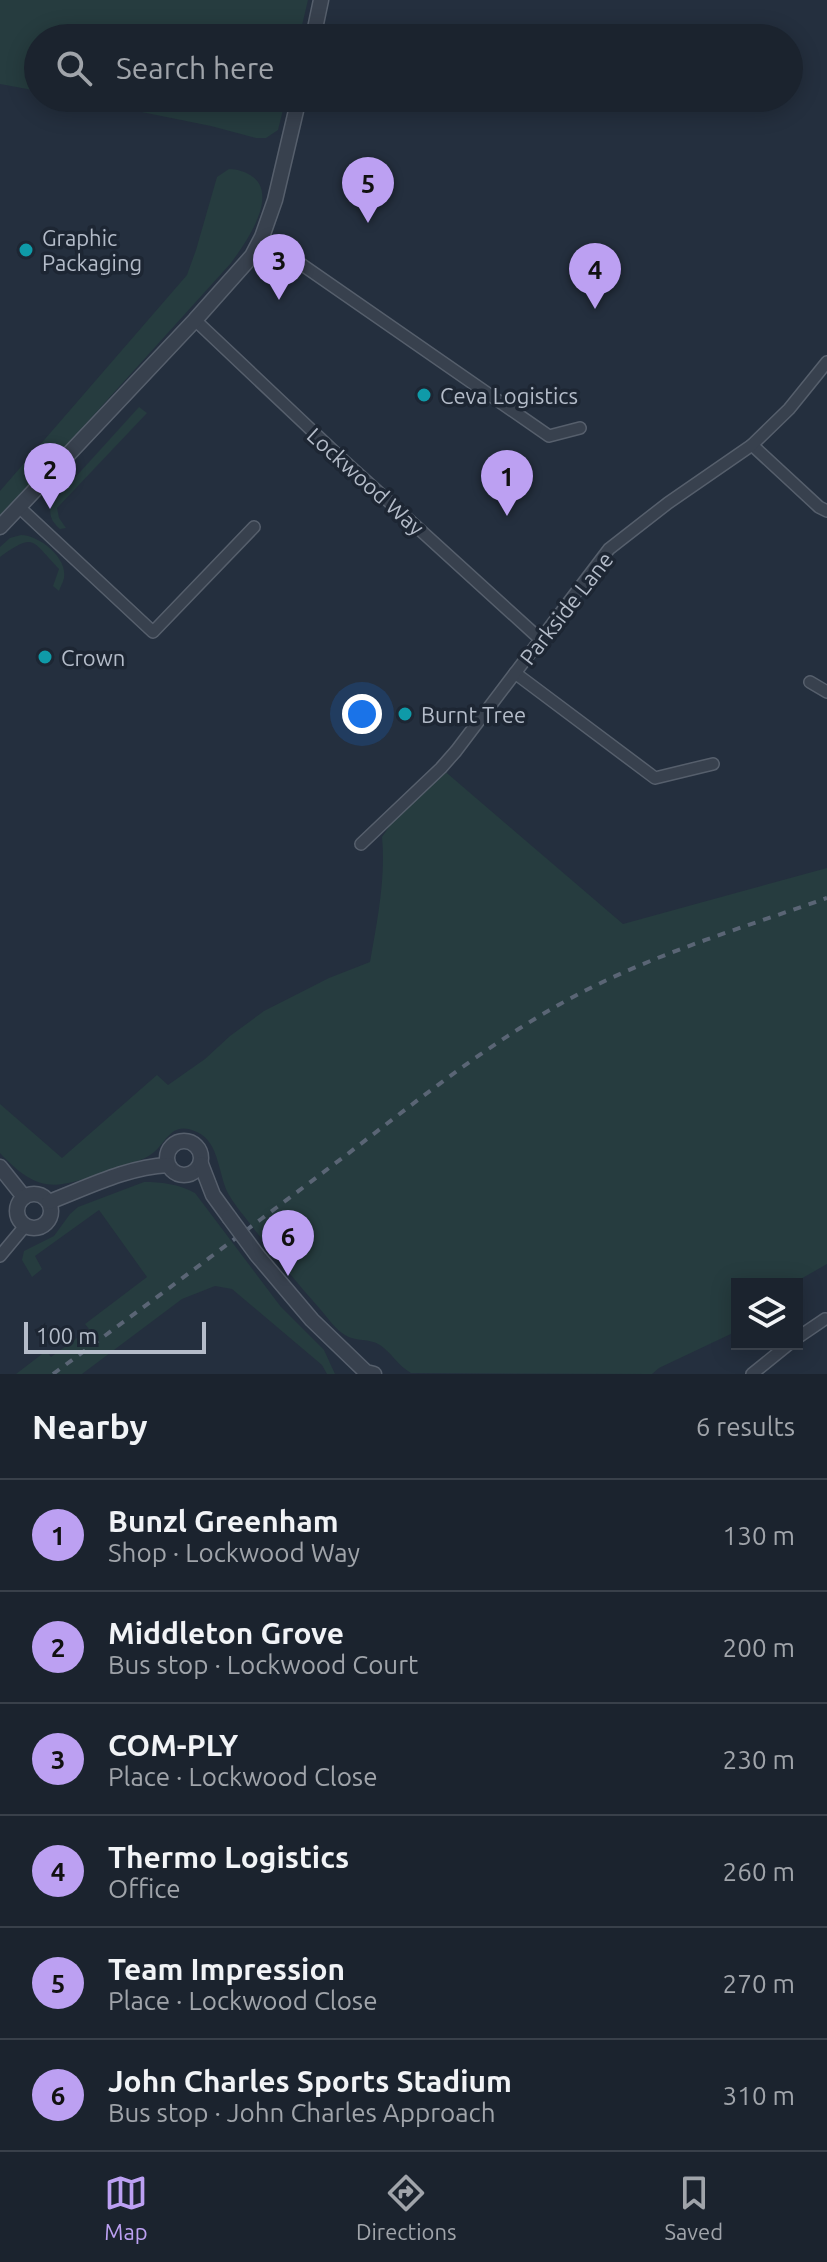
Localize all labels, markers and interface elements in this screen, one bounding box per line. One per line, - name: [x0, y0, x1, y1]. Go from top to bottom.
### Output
- search box: [24, 24, 803, 112]
- icon: search: [52, 46, 96, 90]
- text: Search here: [116, 51, 275, 85]
- pin: 5: [342, 157, 394, 223]
- place label: Graphic Packaging: [42, 225, 142, 275]
- pin: 3: [253, 234, 305, 300]
- marker: Graphic Packaging: [17, 241, 35, 259]
- pin: 4: [569, 243, 621, 309]
- place label: Ceva Logistics: [440, 383, 578, 408]
- marker: Ceva Logistics: [415, 386, 433, 404]
- street label: Lockwood Way: [303, 422, 430, 540]
- pin: 2: [24, 443, 76, 509]
- pin: 1: [481, 450, 533, 516]
- street label: Parkside Lane: [514, 547, 618, 669]
- place label: Crown: [61, 645, 125, 670]
- marker: Crown: [36, 648, 54, 666]
- your location: [342, 694, 382, 734]
- place label: Burnt Tree: [421, 702, 526, 727]
- marker: Burnt Tree: [396, 705, 414, 723]
- pin: 6: [262, 1210, 314, 1276]
- map controls: [731, 1278, 803, 1350]
- button: layers: [731, 1278, 803, 1350]
- scale bar: [24, 1318, 206, 1354]
- text: 100 m: [36, 1323, 97, 1348]
- text: Nearby: [32, 1407, 147, 1445]
- text: 6 results: [696, 1412, 795, 1441]
- text: Bunzl Greenham: [108, 1504, 339, 1538]
- text: 1: [51, 1521, 65, 1550]
- text: 130 m: [723, 1521, 795, 1550]
- text: Shop · Lockwood Way: [108, 1538, 360, 1567]
- text: Middleton Grove: [108, 1616, 344, 1650]
- text: 2: [51, 1633, 65, 1662]
- text: 200 m: [723, 1633, 795, 1662]
- text: Bus stop · Lockwood Court: [108, 1650, 418, 1679]
- text: COM-PLY: [108, 1728, 238, 1762]
- text: 3: [51, 1745, 65, 1774]
- text: 230 m: [723, 1745, 795, 1774]
- text: Place · Lockwood Close: [108, 1762, 378, 1791]
- text: Thermo Logistics: [108, 1840, 349, 1874]
- text: 4: [51, 1857, 65, 1886]
- text: 260 m: [723, 1857, 795, 1886]
- text: Office: [108, 1874, 181, 1903]
- text: Team Impression: [108, 1952, 345, 1986]
- text: 5: [51, 1969, 65, 1998]
- text: 270 m: [723, 1969, 795, 1998]
- text: Place · Lockwood Close: [108, 1986, 378, 2015]
- text: John Charles Sports Stadium: [108, 2064, 512, 2098]
- text: 6: [51, 2081, 65, 2110]
- text: 310 m: [723, 2081, 795, 2110]
- text: Bus stop · John Charles Approach: [108, 2098, 495, 2127]
- tab: Map: [104, 2171, 148, 2244]
- tab: Directions: [356, 2171, 457, 2244]
- tab: Saved: [664, 2171, 723, 2244]

